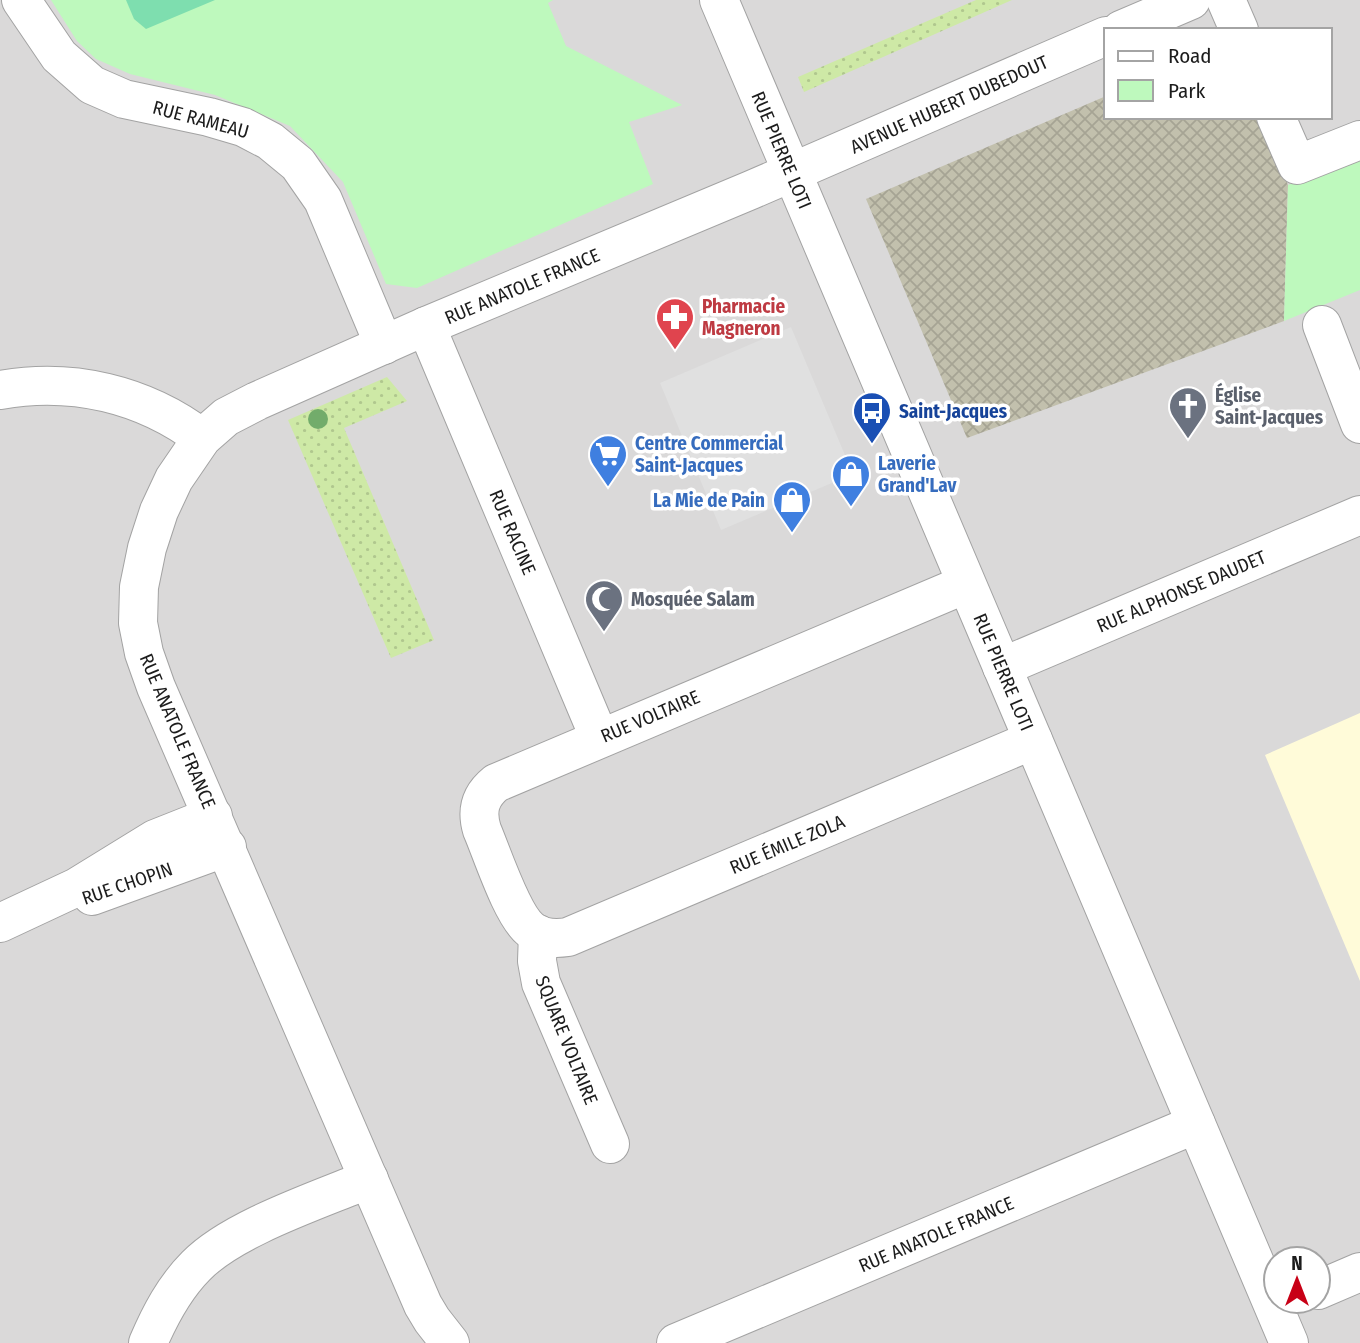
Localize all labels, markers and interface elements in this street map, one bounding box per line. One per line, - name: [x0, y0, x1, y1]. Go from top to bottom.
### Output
- legend: [1104, 28, 1332, 119]
- text: Road: [1168, 43, 1212, 69]
- street label: AVENUE HUBERT DUBEDOUT: [847, 50, 1052, 158]
- text: Park: [1168, 78, 1206, 104]
- street label: RUE PIERRE LOTI: [746, 88, 817, 212]
- street label: RUE RAMEAU: [150, 96, 251, 143]
- street label: RUE ANATOLE FRANCE: [441, 243, 603, 329]
- place label: Pharmacie Magneron: [702, 295, 785, 340]
- pharmacy icon: Pharmacie Magneron: [654, 296, 696, 351]
- place label: Église Saint-Jacques: [1215, 382, 1324, 429]
- church icon: Église Saint-Jacques: [1167, 385, 1209, 440]
- bus stop icon: Saint-Jacques: [851, 390, 893, 445]
- place label: Saint-Jacques: [899, 400, 1008, 423]
- place label: Centre Commercial Saint-Jacques: [635, 432, 784, 477]
- supermarket icon: Centre Commercial Saint-Jacques: [587, 433, 629, 488]
- place label: Laverie Grand'Lav: [878, 452, 958, 497]
- shop icon: Laverie Grand'Lav: [830, 453, 872, 508]
- shop icon: La Mie de Pain: [771, 479, 813, 534]
- street label: RUE RACINE: [484, 486, 541, 578]
- place label: La Mie de Pain: [653, 489, 765, 512]
- street label: RUE ALPHONSE DAUDET: [1093, 545, 1269, 638]
- mosque icon: Mosquée Salam: [583, 578, 625, 633]
- place label: Mosquée Salam: [631, 588, 755, 611]
- street label: RUE PIERRE LOTI: [968, 610, 1039, 734]
- street label: RUE ANATOLE FRANCE: [135, 650, 221, 812]
- street label: RUE VOLTAIRE: [597, 685, 703, 748]
- street label: RUE ÉMILE ZOLA: [726, 810, 848, 879]
- street label: RUE CHOPIN: [79, 857, 176, 910]
- street label: SQUARE VOLTAIRE: [530, 973, 603, 1108]
- street label: RUE ANATOLE FRANCE: [855, 1191, 1017, 1277]
- north arrow: [1262, 1245, 1332, 1315]
- text: N: [1291, 1252, 1303, 1275]

